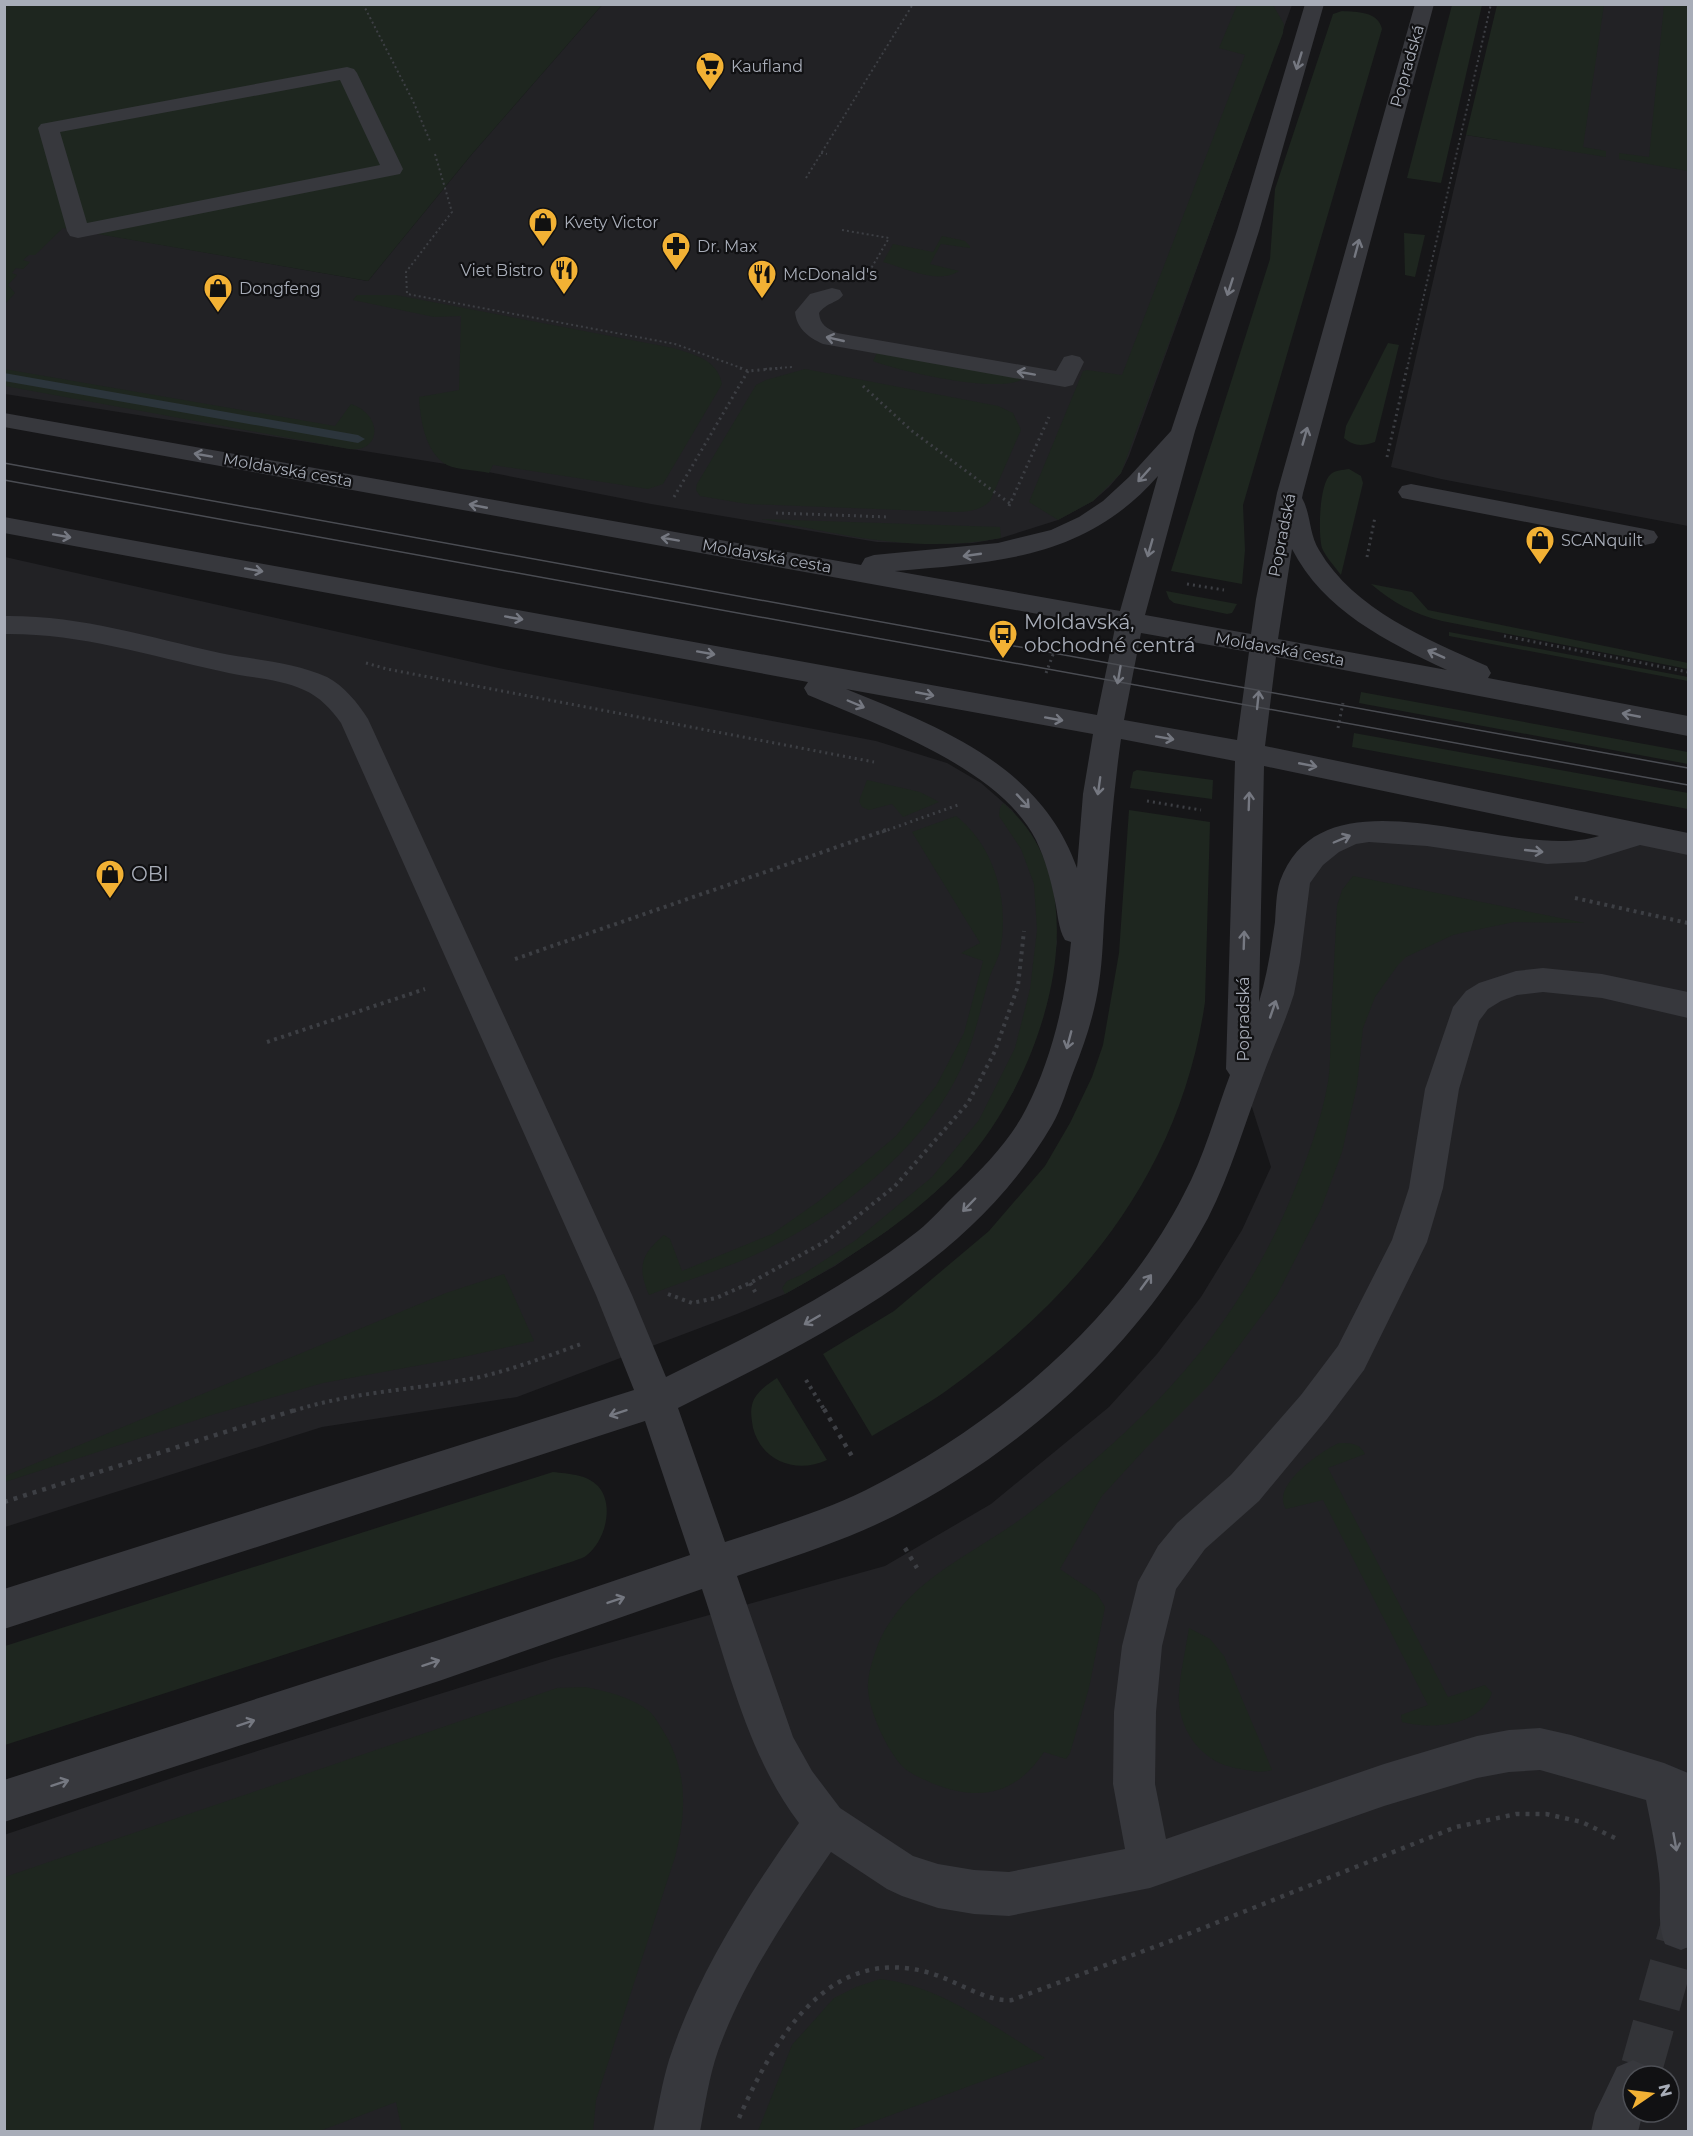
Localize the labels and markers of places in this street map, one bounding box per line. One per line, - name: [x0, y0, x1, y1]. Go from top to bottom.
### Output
- supermarket icon: Kaufland: [694, 50, 726, 92]
- place label: Kaufland: [731, 57, 803, 76]
- shop icon: Kvety Victor: [527, 206, 559, 248]
- place label: Kvety Victor: [564, 213, 659, 232]
- pharmacy icon: Dr. Max: [660, 230, 692, 272]
- place label: Dr. Max: [697, 237, 758, 256]
- restaurant icon: Viet Bistro: [548, 254, 580, 296]
- restaurant icon: McDonald's: [746, 258, 778, 300]
- place label: Viet Bistro: [461, 261, 543, 280]
- place label: McDonald's: [783, 265, 877, 284]
- shop icon: Dongfeng: [202, 272, 234, 314]
- place label: Dongfeng: [239, 279, 321, 298]
- shop icon: SCANquilt: [1524, 524, 1556, 566]
- place label: SCANquilt: [1561, 531, 1643, 550]
- place label: Moldavská, obchodné centrá: [1024, 610, 1195, 657]
- bus stop icon: Moldavská, obchodné centrá: [987, 618, 1019, 660]
- shop icon: OBI: [94, 858, 126, 900]
- place label: OBI: [131, 862, 169, 886]

